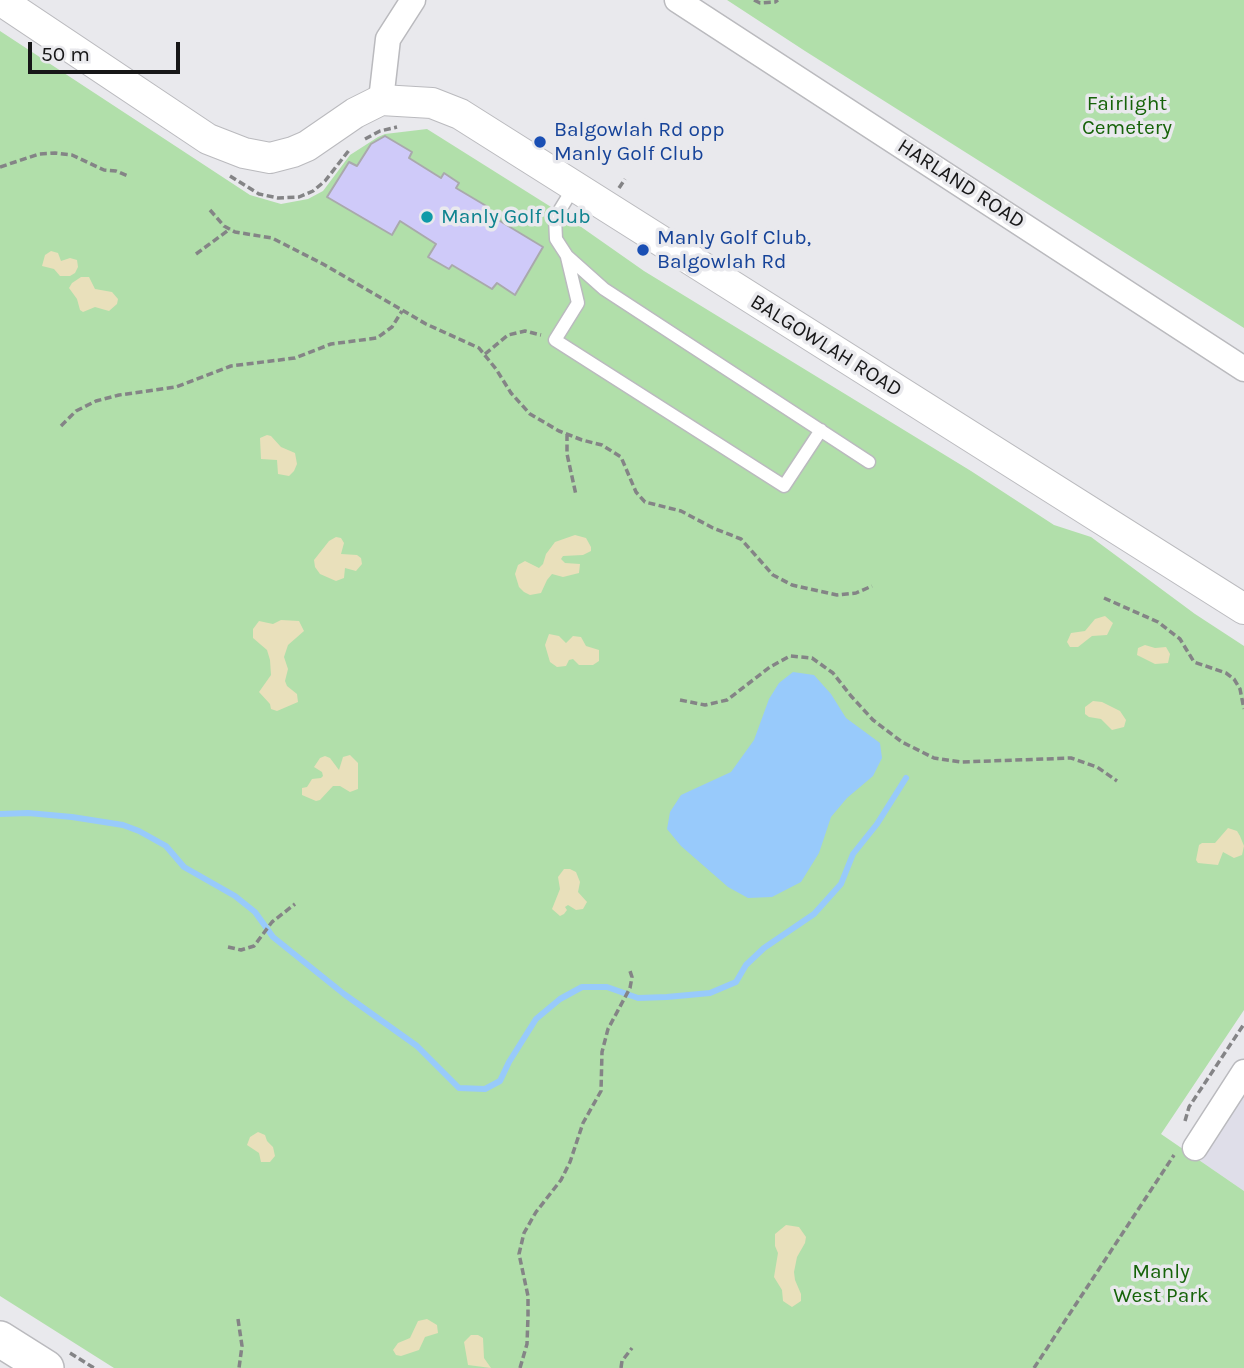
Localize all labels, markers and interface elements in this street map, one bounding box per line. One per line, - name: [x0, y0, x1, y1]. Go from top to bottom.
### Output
- scale bar: [32, 28, 184, 72]
- text: 50 m: [41, 42, 90, 66]
- park label: Fairlight Cemetery: [1082, 91, 1172, 141]
- place label: Balgowlah Rd opp Manly Golf Club: [554, 117, 724, 167]
- marker: Balgowlah Rd opp Manly Golf Club: [532, 134, 548, 150]
- street label: HARLAND ROAD: [893, 134, 1029, 234]
- place label: Manly Golf Club: [441, 204, 591, 230]
- marker: Manly Golf Club: [419, 209, 435, 225]
- place label: Manly Golf Club, Balgowlah Rd: [657, 225, 811, 275]
- marker: Manly Golf Club, Balgowlah Rd: [635, 242, 651, 258]
- street label: BALGOWLAH ROAD: [746, 289, 906, 403]
- park label: Manly West Park: [1113, 1259, 1209, 1309]

